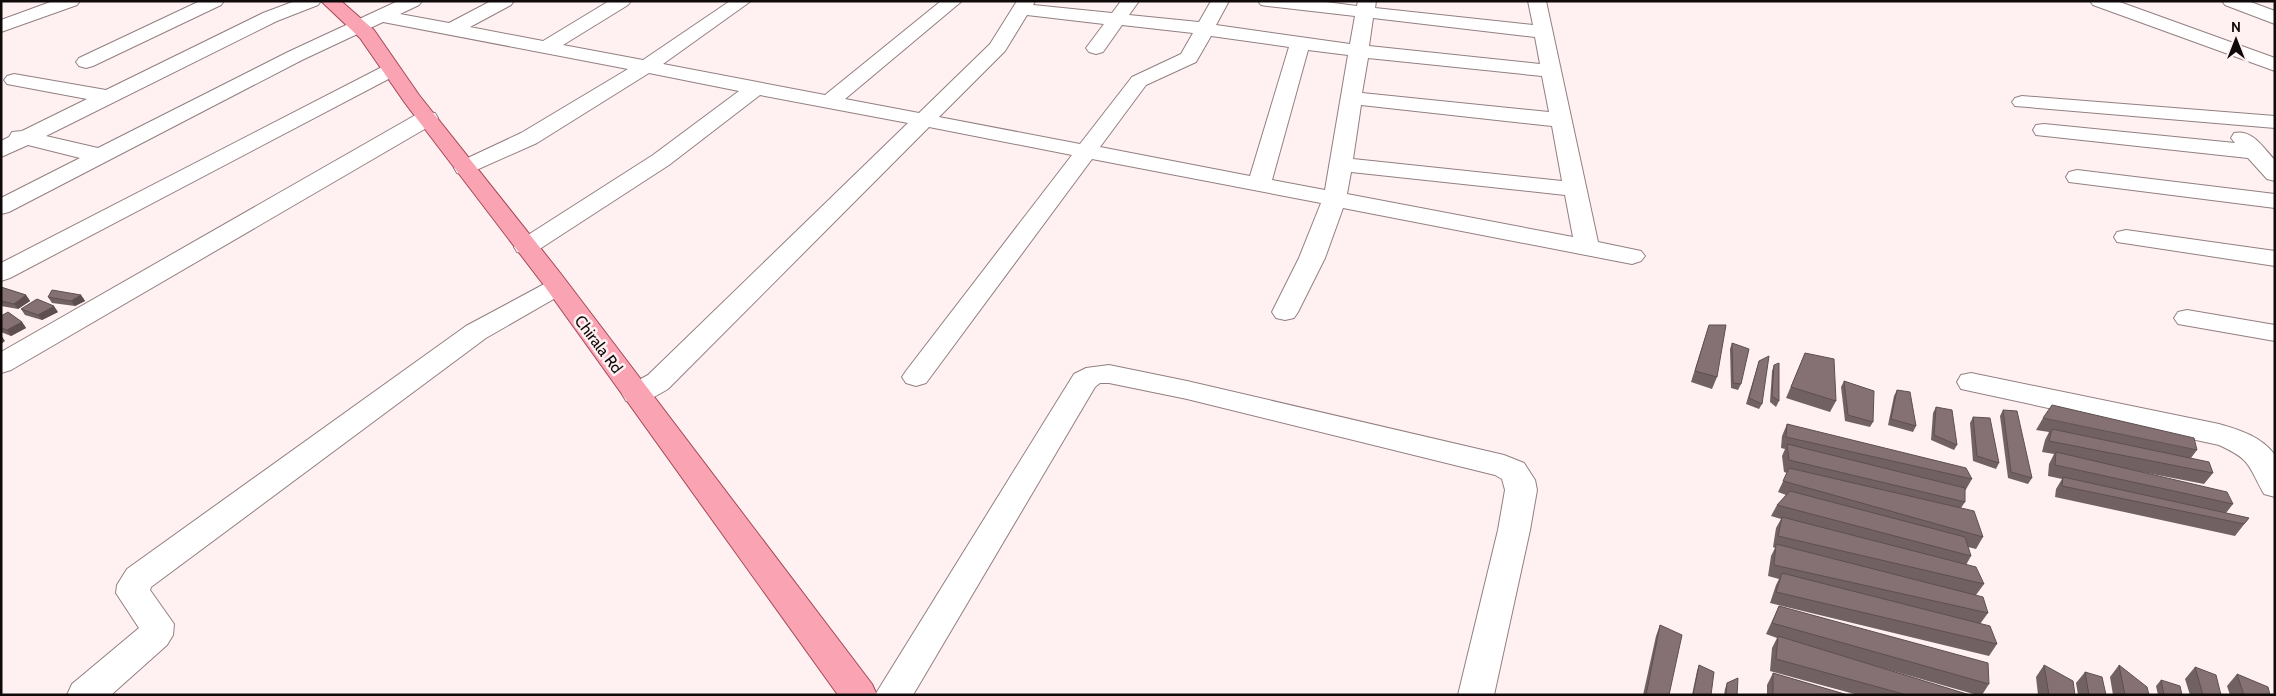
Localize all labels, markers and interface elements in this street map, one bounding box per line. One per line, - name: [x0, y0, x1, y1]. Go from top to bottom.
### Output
- north arrow: [2211, 15, 2261, 65]
- text: N: [2231, 18, 2241, 36]
- street label: Chirala Rd: [571, 311, 627, 377]

